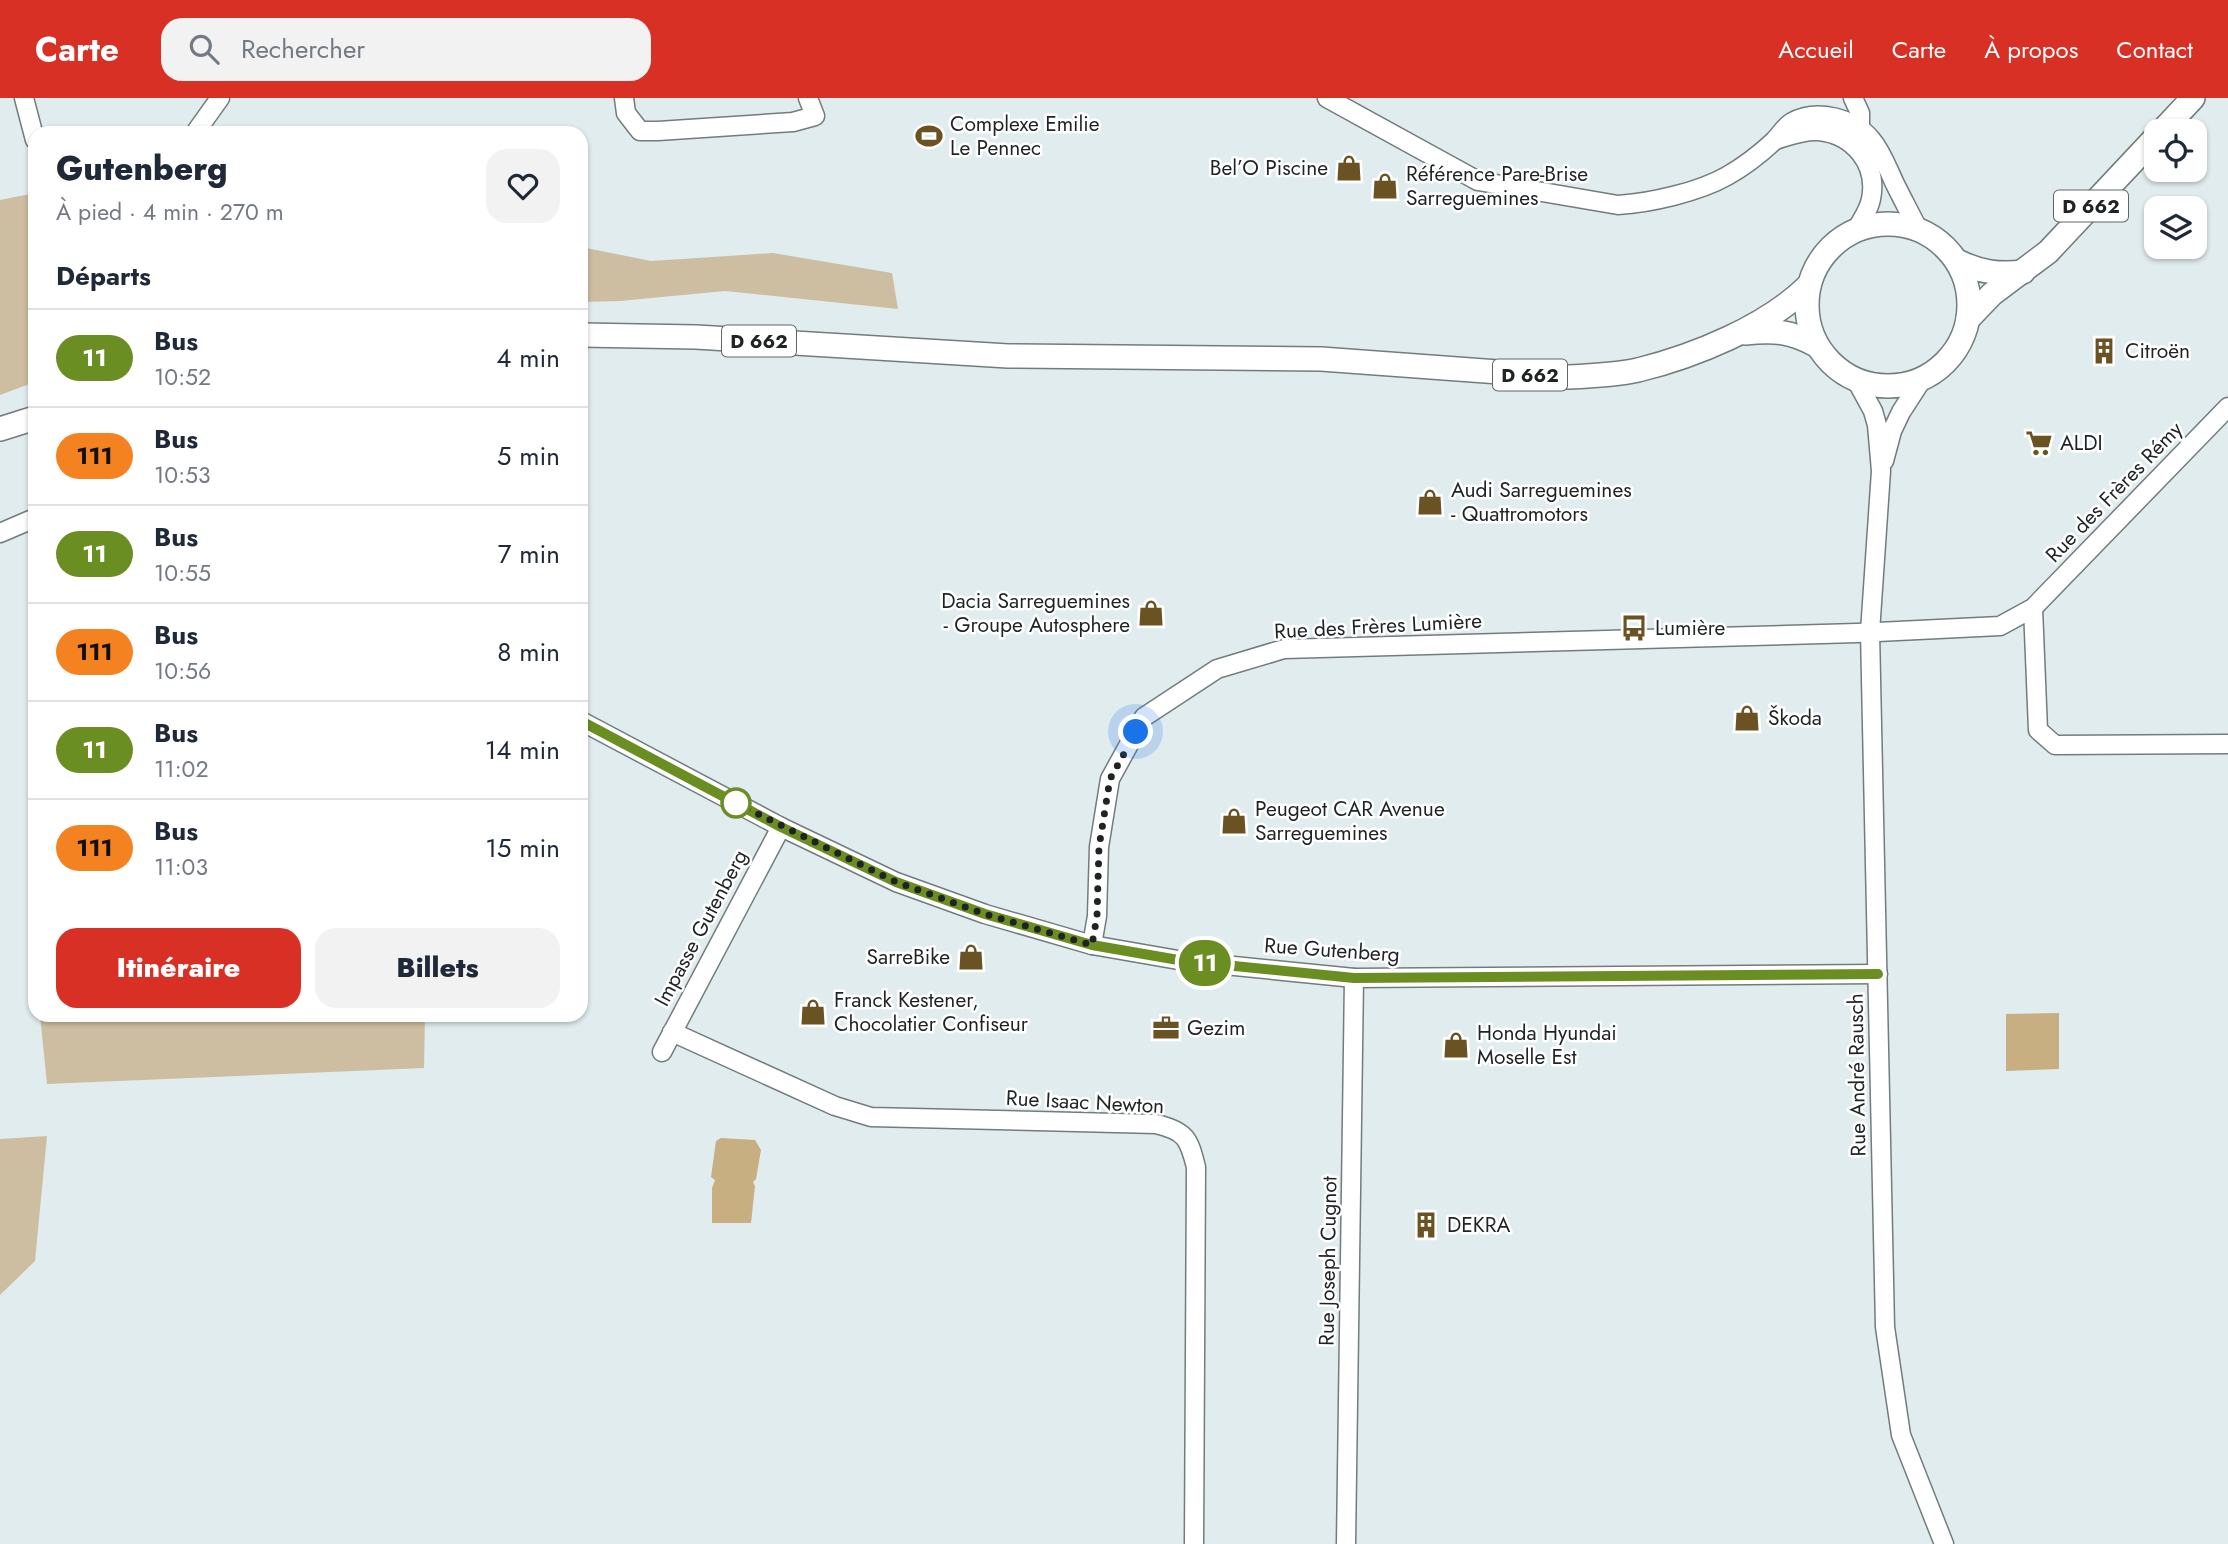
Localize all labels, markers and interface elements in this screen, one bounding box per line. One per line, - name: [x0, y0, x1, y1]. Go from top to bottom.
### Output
- search box: [161, 18, 651, 81]
- text: Carte: [35, 26, 119, 73]
- icon: search: [185, 30, 223, 68]
- text: Rechercher: [241, 30, 365, 68]
- text: Accueil: [1778, 32, 1854, 67]
- text: Carte: [1892, 32, 1946, 67]
- text: À propos: [1984, 32, 2078, 67]
- text: Contact: [2116, 32, 2193, 67]
- place label: Complexe Emilie Le Pennec: [950, 109, 1100, 163]
- map controls: [2144, 119, 2207, 259]
- button: locate: [2144, 119, 2207, 182]
- sports icon: Complexe Emilie Le Pennec: [914, 121, 944, 151]
- text: Gutenberg: [56, 145, 228, 192]
- button: heart: [486, 149, 560, 223]
- place label: Bel’O Piscine: [1210, 153, 1328, 183]
- shop icon: Bel’O Piscine: [1334, 153, 1364, 183]
- place label: Référence Pare-Brise Sarreguemines: [1406, 159, 1588, 213]
- shop icon: Référence Pare-Brise Sarreguemines: [1370, 171, 1400, 201]
- road number: D 662: [2054, 190, 2128, 222]
- text: À pied · 4 min · 270 m: [56, 195, 284, 229]
- button: layers: [2144, 196, 2207, 259]
- text: Départs: [56, 257, 151, 295]
- text: Bus: [154, 322, 198, 360]
- road number: D 662: [722, 326, 796, 356]
- building icon: Citroën: [2089, 336, 2119, 366]
- place label: Citroën: [2125, 336, 2190, 366]
- text: 4 min: [496, 339, 560, 377]
- text: 11: [82, 340, 107, 375]
- text: 10:52: [154, 360, 211, 394]
- road number: D 662: [1493, 360, 1567, 390]
- street label: Rue des Frères Rémy: [2039, 414, 2190, 569]
- text: Bus: [154, 420, 198, 458]
- supermarket icon: ALDI: [2024, 428, 2054, 458]
- place label: ALDI: [2060, 428, 2103, 458]
- text: 5 min: [497, 437, 560, 475]
- text: 111: [76, 438, 113, 473]
- text: 10:53: [154, 458, 211, 492]
- place label: Audi Sarreguemines - Quattromotors: [1451, 475, 1632, 529]
- shop icon: Audi Sarreguemines - Quattromotors: [1415, 487, 1445, 517]
- text: Bus: [154, 518, 198, 556]
- text: 7 min: [498, 535, 560, 573]
- text: 11: [82, 536, 107, 571]
- text: 10:55: [154, 556, 211, 590]
- place label: Dacia Sarreguemines - Groupe Autosphere: [941, 586, 1130, 640]
- shop icon: Dacia Sarreguemines - Groupe Autosphere: [1136, 598, 1166, 628]
- street label: Rue des Frères Lumière: [1273, 606, 1483, 646]
- bus stop icon: Lumière: [1619, 613, 1649, 643]
- place label: Lumière: [1655, 613, 1726, 643]
- text: Bus: [154, 616, 198, 654]
- text: 8 min: [497, 633, 560, 671]
- text: 111: [76, 634, 113, 669]
- text: 10:56: [154, 654, 211, 688]
- shop icon: Škoda: [1732, 703, 1762, 733]
- place label: Škoda: [1768, 703, 1822, 733]
- text: Bus: [154, 714, 198, 752]
- your location: [1118, 714, 1153, 749]
- text: 14 min: [485, 731, 560, 769]
- text: 11: [82, 732, 107, 767]
- text: 11:02: [154, 752, 209, 786]
- unlabelled marker: [721, 788, 751, 818]
- place label: Peugeot CAR Avenue Sarreguemines: [1255, 794, 1445, 848]
- shop icon: Peugeot CAR Avenue Sarreguemines: [1219, 806, 1249, 836]
- text: Bus: [154, 812, 198, 850]
- text: 15 min: [485, 829, 560, 867]
- text: 111: [76, 830, 113, 865]
- street label: Impasse Gutenberg: [647, 844, 755, 1012]
- text: 11:03: [154, 850, 208, 884]
- button: Itinéraire: [56, 928, 301, 1008]
- button: Billets: [315, 928, 560, 1008]
- street label: Rue Gutenberg: [1263, 930, 1401, 970]
- line badge: 11: [1174, 940, 1236, 986]
- place label: SarreBike: [867, 942, 950, 972]
- shop icon: SarreBike: [956, 942, 986, 972]
- text: 11: [1193, 945, 1217, 980]
- place label: Franck Kestener, Chocolatier Confiseur: [834, 985, 1029, 1039]
- street label: Rue André Rausch: [1841, 993, 1873, 1157]
- shop icon: Franck Kestener, Chocolatier Confiseur: [798, 997, 828, 1027]
- office icon: Gezim: [1151, 1013, 1181, 1043]
- place label: Gezim: [1187, 1013, 1245, 1043]
- place label: Honda Hyundai Moselle Est: [1477, 1018, 1617, 1072]
- shop icon: Honda Hyundai Moselle Est: [1441, 1030, 1471, 1060]
- street label: Rue Isaac Newton: [1005, 1083, 1165, 1121]
- street label: Rue Joseph Cugnot: [1312, 1176, 1344, 1346]
- building icon: DEKRA: [1411, 1210, 1441, 1240]
- place label: DEKRA: [1447, 1210, 1510, 1240]

